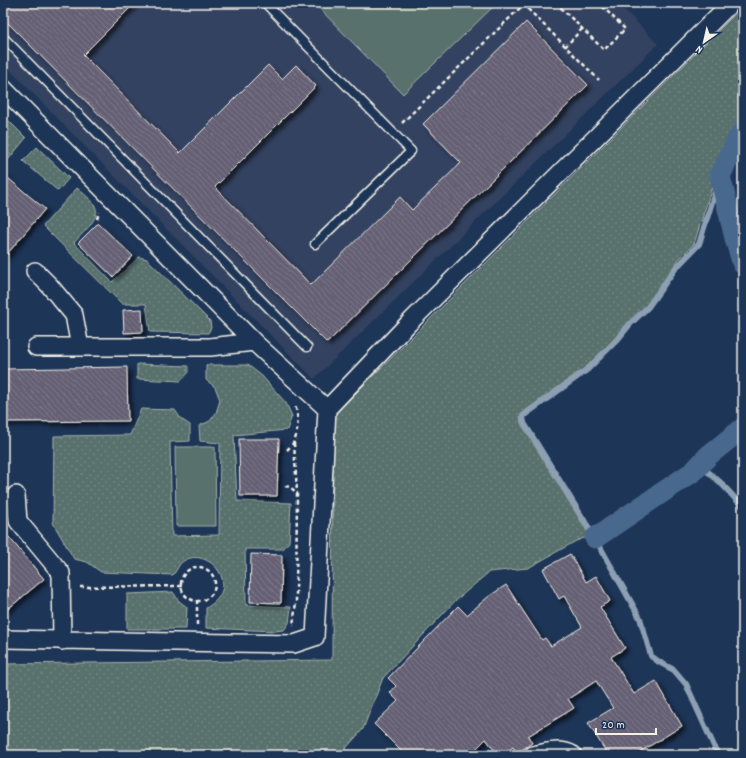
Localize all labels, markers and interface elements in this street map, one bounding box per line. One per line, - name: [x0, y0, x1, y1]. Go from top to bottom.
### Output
- north arrow: [684, 22, 724, 62]
- text: N: [692, 40, 706, 57]
- scale bar: [596, 710, 656, 736]
- text: 20 m: [602, 717, 625, 734]

